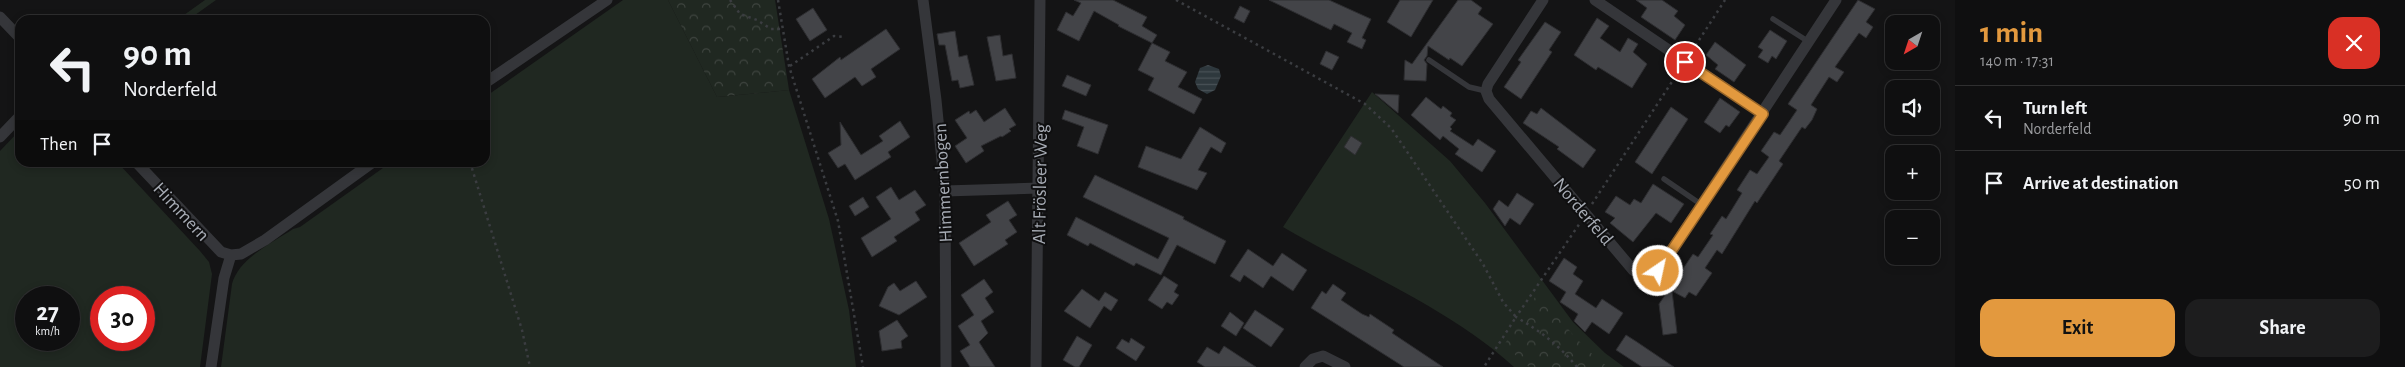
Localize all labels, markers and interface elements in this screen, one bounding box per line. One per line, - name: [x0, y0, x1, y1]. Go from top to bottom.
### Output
- north arrow: [1885, 15, 1940, 70]
- map controls: [1885, 15, 1940, 265]
- button: close: [2328, 17, 2380, 69]
- text: 1 min: [1980, 18, 2043, 48]
- icon: left: [40, 35, 105, 100]
- text: 90 m: [123, 37, 192, 72]
- pin: [1664, 41, 1706, 83]
- icon: arrive: [1671, 48, 1699, 76]
- text: 140 m · 17:31: [1980, 53, 2054, 69]
- text: Norderfeld: [123, 78, 217, 100]
- button: sound: [1885, 80, 1940, 135]
- text: Turn left: [2023, 99, 2087, 118]
- icon: left: [1980, 104, 2008, 132]
- text: 90 m: [2343, 109, 2380, 128]
- text: Norderfeld: [2023, 121, 2091, 137]
- street label: Himmernbogen: [931, 123, 956, 243]
- street label: Alt Frösleer Weg: [1030, 123, 1051, 244]
- icon: arrive: [88, 130, 116, 158]
- text: Then: [40, 135, 78, 154]
- button: +: [1885, 145, 1940, 200]
- icon: arrive: [1980, 169, 2008, 197]
- text: Arrive at destination: [2023, 174, 2179, 193]
- text: 50 m: [2344, 174, 2380, 193]
- street label: Norderfeld: [1549, 175, 1616, 249]
- street label: Himmern: [149, 179, 213, 245]
- button: −: [1885, 210, 1940, 265]
- position arrow: [1631, 244, 1683, 296]
- speed limit sign: 30: [90, 286, 155, 351]
- button: Exit: [1980, 299, 2175, 357]
- button: Share: [2185, 299, 2380, 357]
- text: 27: [36, 300, 59, 325]
- text: km/h: [35, 325, 60, 337]

